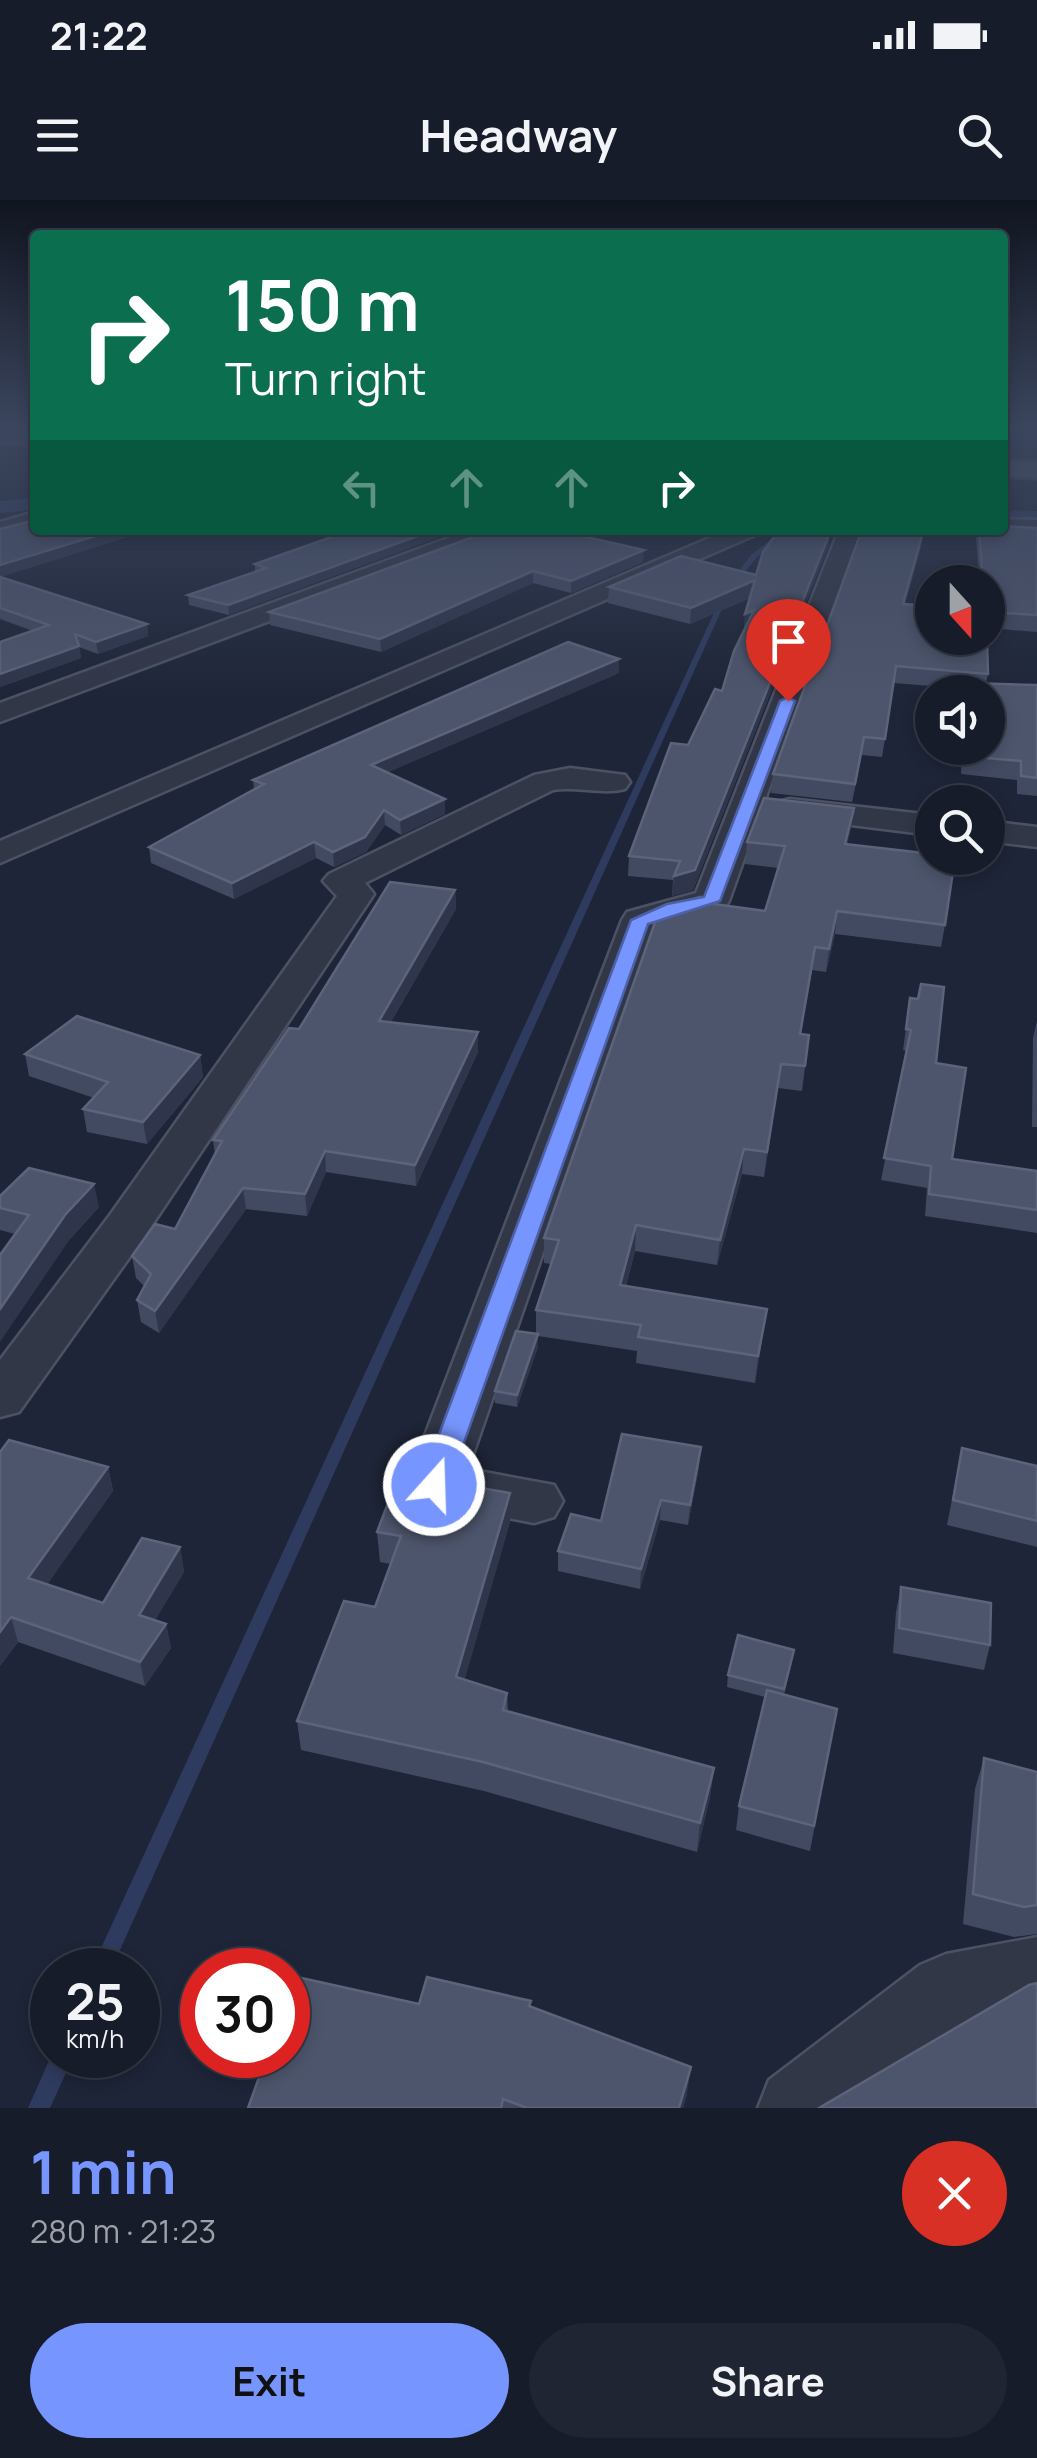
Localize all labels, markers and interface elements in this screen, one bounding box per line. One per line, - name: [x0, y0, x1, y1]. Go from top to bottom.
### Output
- text: 21:22: [50, 9, 148, 61]
- text: Headway: [420, 104, 617, 166]
- icon: menu: [30, 108, 85, 163]
- icon: search: [952, 108, 1007, 163]
- text: 150 m: [225, 256, 420, 352]
- icon: right: [60, 270, 190, 400]
- text: Turn right: [225, 347, 426, 409]
- icon: left: [334, 460, 389, 515]
- icon: ahead: [439, 460, 494, 515]
- icon: ahead: [544, 460, 599, 515]
- icon: right: [649, 460, 704, 515]
- north arrow: [915, 565, 1005, 655]
- map controls: [915, 565, 1005, 875]
- pin: [746, 599, 831, 702]
- icon: arrive: [761, 614, 816, 669]
- button: sound: [915, 675, 1005, 765]
- button: search: [915, 785, 1005, 875]
- position arrow: [382, 1433, 486, 1537]
- speed limit sign: 30: [180, 1948, 310, 2078]
- text: 25: [65, 1967, 125, 2035]
- text: km/h: [66, 2021, 124, 2056]
- text: 1 min: [30, 2130, 177, 2212]
- button: close: [902, 2141, 1007, 2246]
- text: 280 m · 21:23: [30, 2209, 216, 2253]
- button: Exit: [30, 2323, 509, 2438]
- button: Share: [529, 2323, 1007, 2438]

